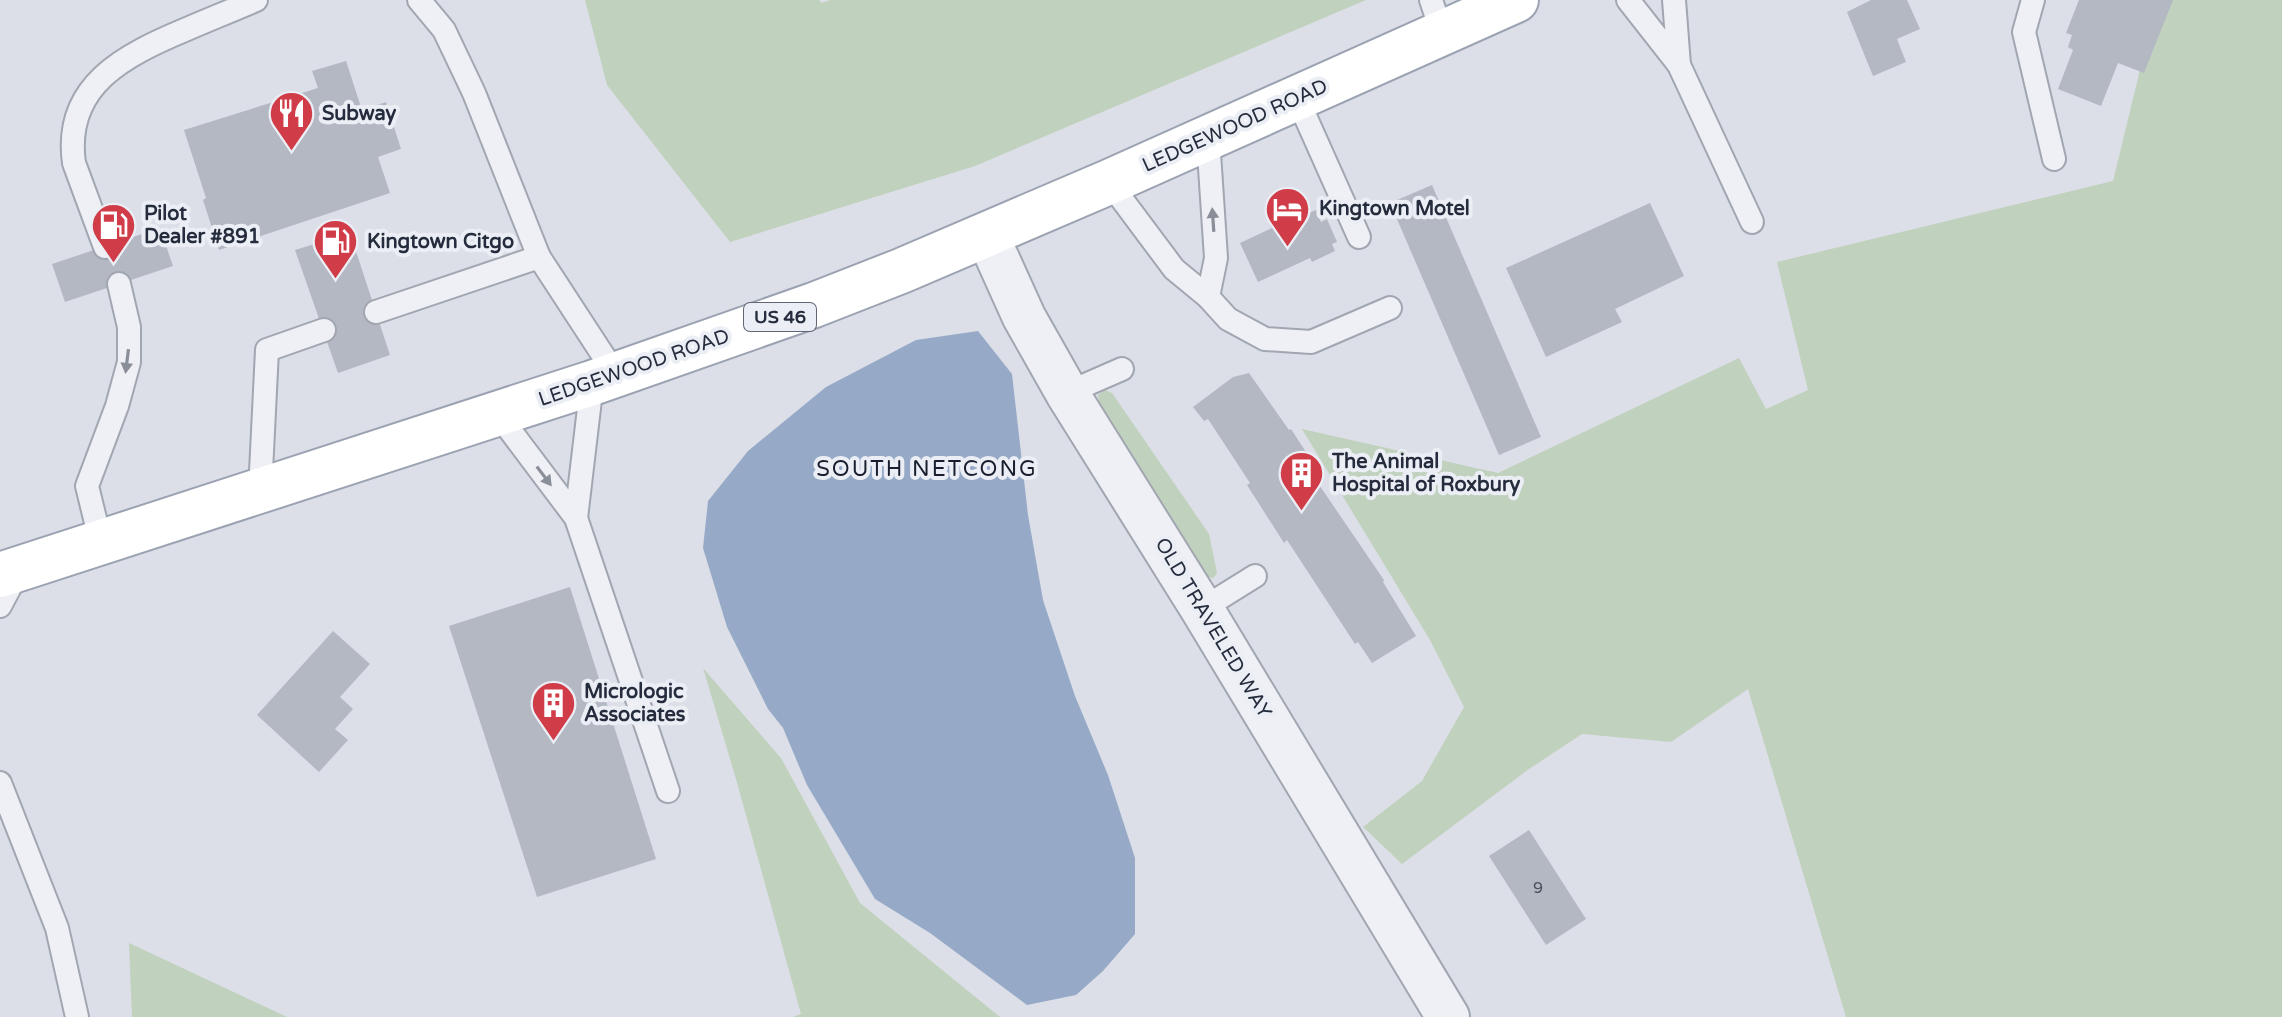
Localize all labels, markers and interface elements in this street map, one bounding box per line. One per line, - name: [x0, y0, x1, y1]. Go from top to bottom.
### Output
- street label: LEDGEWOOD ROAD: [1139, 74, 1331, 178]
- restaurant icon: Subway: [267, 90, 315, 153]
- place label: Subway: [322, 102, 397, 126]
- hotel icon: Kingtown Motel: [1264, 185, 1312, 248]
- place label: Kingtown Motel: [1319, 197, 1470, 221]
- fuel station icon: Pilot Dealer #891: [89, 202, 137, 265]
- place label: Pilot Dealer #891: [144, 202, 260, 249]
- one-way arrow: [1206, 207, 1219, 232]
- fuel station icon: Kingtown Citgo: [312, 218, 360, 281]
- place label: Kingtown Citgo: [367, 230, 514, 254]
- road number: US 46: [744, 303, 816, 331]
- street label: LEDGEWOOD ROAD: [535, 324, 733, 412]
- one-way arrow: [121, 348, 134, 373]
- building icon: The Animal Hospital of Roxbury: [1277, 450, 1325, 513]
- place label: The Animal Hospital of Roxbury: [1331, 450, 1521, 497]
- district label: SOUTH NETCONG: [816, 456, 1038, 482]
- one-way arrow: [536, 466, 552, 486]
- street label: OLD TRAVELED WAY: [1150, 533, 1277, 723]
- building icon: Micrologic Associates: [529, 680, 577, 743]
- place label: Micrologic Associates: [584, 680, 686, 727]
- house number: 9: [1533, 878, 1543, 898]

